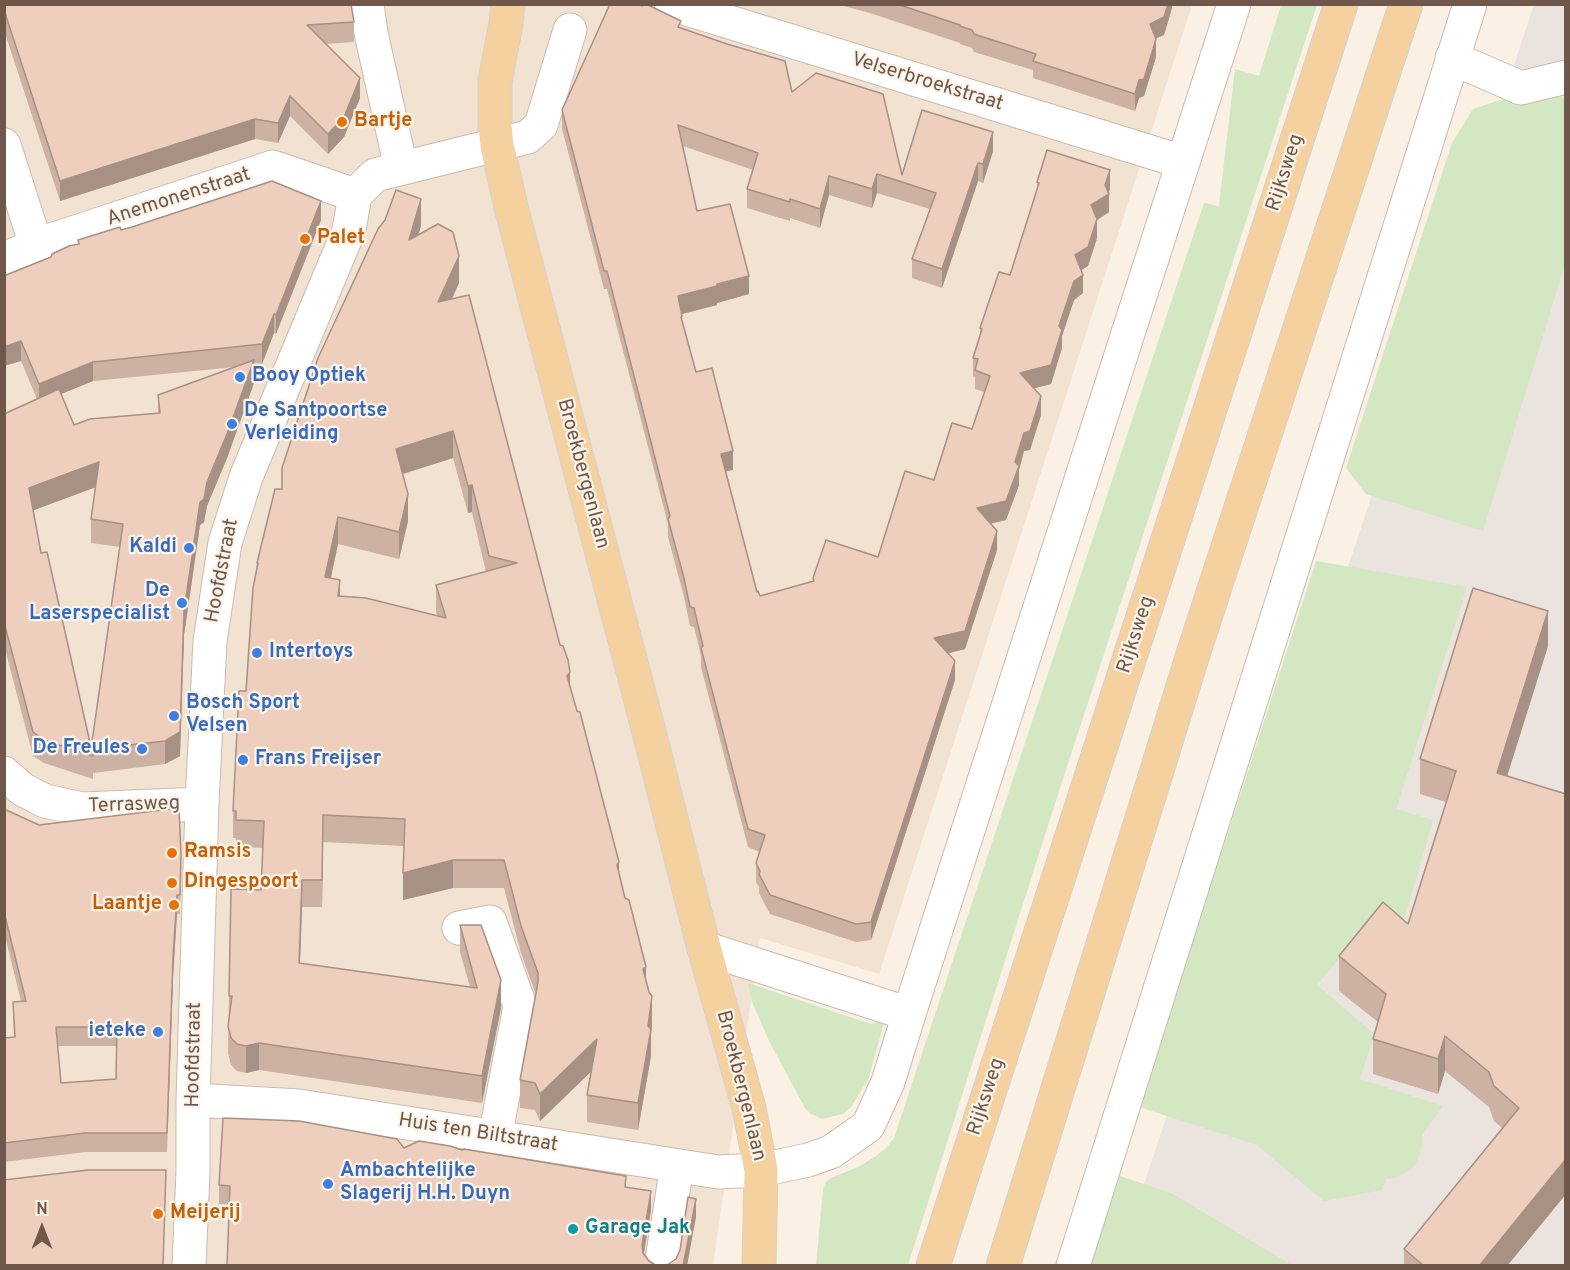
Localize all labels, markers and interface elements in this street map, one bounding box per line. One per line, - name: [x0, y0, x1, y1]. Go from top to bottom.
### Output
- street label: Velserbroekstraat: [848, 48, 1006, 118]
- place label: Bartje: [354, 110, 412, 134]
- marker: Bartje: [335, 115, 349, 129]
- street label: Rijksweg: [1262, 131, 1310, 215]
- street label: Anemonenstraat: [104, 163, 254, 233]
- place label: Palet: [317, 227, 365, 251]
- marker: Palet: [298, 232, 312, 246]
- place label: Booy Optiek: [252, 365, 366, 389]
- marker: Booy Optiek: [233, 370, 247, 384]
- street label: Broekbergenlaan: [550, 396, 614, 552]
- place label: De Santpoortse Verleiding: [244, 400, 387, 447]
- marker: De Santpoortse Verleiding: [225, 417, 239, 431]
- street label: Hoofdstraat: [201, 517, 245, 625]
- place label: Kaldi: [129, 536, 177, 560]
- marker: Kaldi: [182, 541, 196, 555]
- place label: De Laserspecialist: [29, 580, 170, 627]
- street label: Rijksweg: [1113, 593, 1161, 677]
- marker: De Laserspecialist: [175, 596, 189, 610]
- place label: Intertoys: [269, 641, 353, 665]
- marker: Intertoys: [250, 646, 264, 660]
- place label: Bosch Sport Velsen: [186, 692, 300, 739]
- marker: Bosch Sport Velsen: [167, 709, 181, 723]
- place label: De Freules: [33, 737, 130, 761]
- marker: De Freules: [135, 742, 149, 756]
- place label: Frans Freijser: [255, 748, 381, 772]
- marker: Frans Freijser: [236, 753, 250, 767]
- street label: Terrasweg: [88, 792, 180, 820]
- place label: Ramsis: [184, 841, 251, 865]
- marker: Ramsis: [165, 846, 179, 860]
- place label: Dingespoort: [184, 871, 298, 895]
- marker: Dingespoort: [165, 876, 179, 890]
- place label: Laantje: [92, 893, 162, 917]
- marker: Laantje: [167, 898, 181, 912]
- street label: Hoofdstraat: [182, 1002, 208, 1108]
- street label: Broekbergenlaan: [710, 1008, 770, 1164]
- place label: ieteke: [89, 1020, 146, 1044]
- marker: ieteke: [151, 1025, 165, 1039]
- street label: Rijksweg: [963, 1055, 1011, 1139]
- street label: Huis ten Biltstraat: [396, 1110, 560, 1158]
- place label: Ambachtelijke Slagerij H.H. Duyn: [340, 1160, 510, 1207]
- marker: Ambachtelijke Slagerij H.H. Duyn: [321, 1177, 335, 1191]
- north arrow: [12, 1198, 72, 1258]
- text: N: [36, 1200, 48, 1220]
- place label: Meijerij: [170, 1202, 241, 1226]
- marker: Meijerij: [151, 1207, 165, 1221]
- place label: Garage Jak: [585, 1217, 690, 1241]
- marker: Garage Jak: [566, 1222, 580, 1236]

